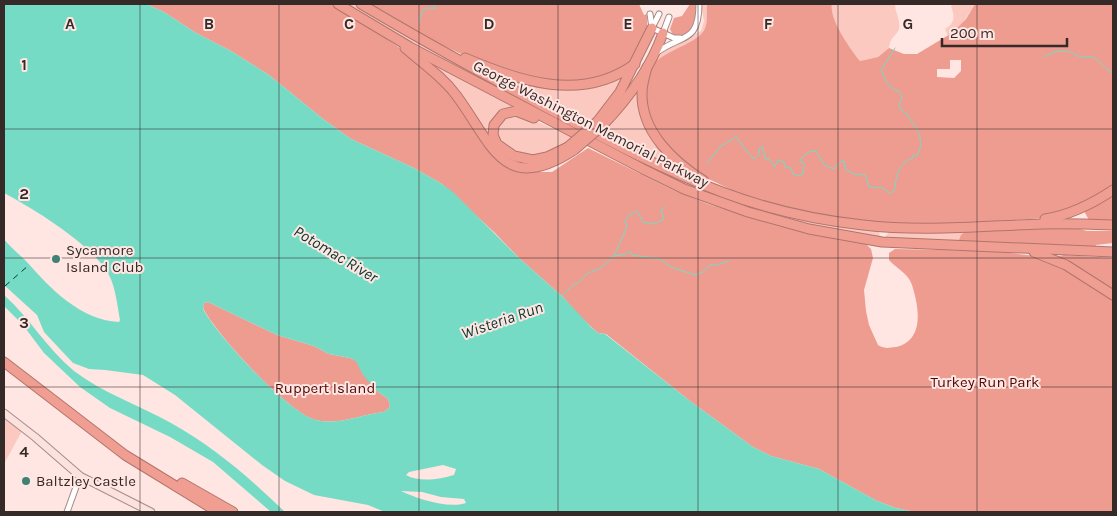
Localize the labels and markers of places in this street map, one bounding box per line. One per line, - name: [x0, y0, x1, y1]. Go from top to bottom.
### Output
- place label: Sycamore Island Club: [66, 241, 143, 276]
- marker: Sycamore Island Club: [50, 253, 62, 265]
- place label: Baltzley Castle: [36, 472, 136, 490]
- marker: Baltzley Castle: [20, 475, 32, 487]

